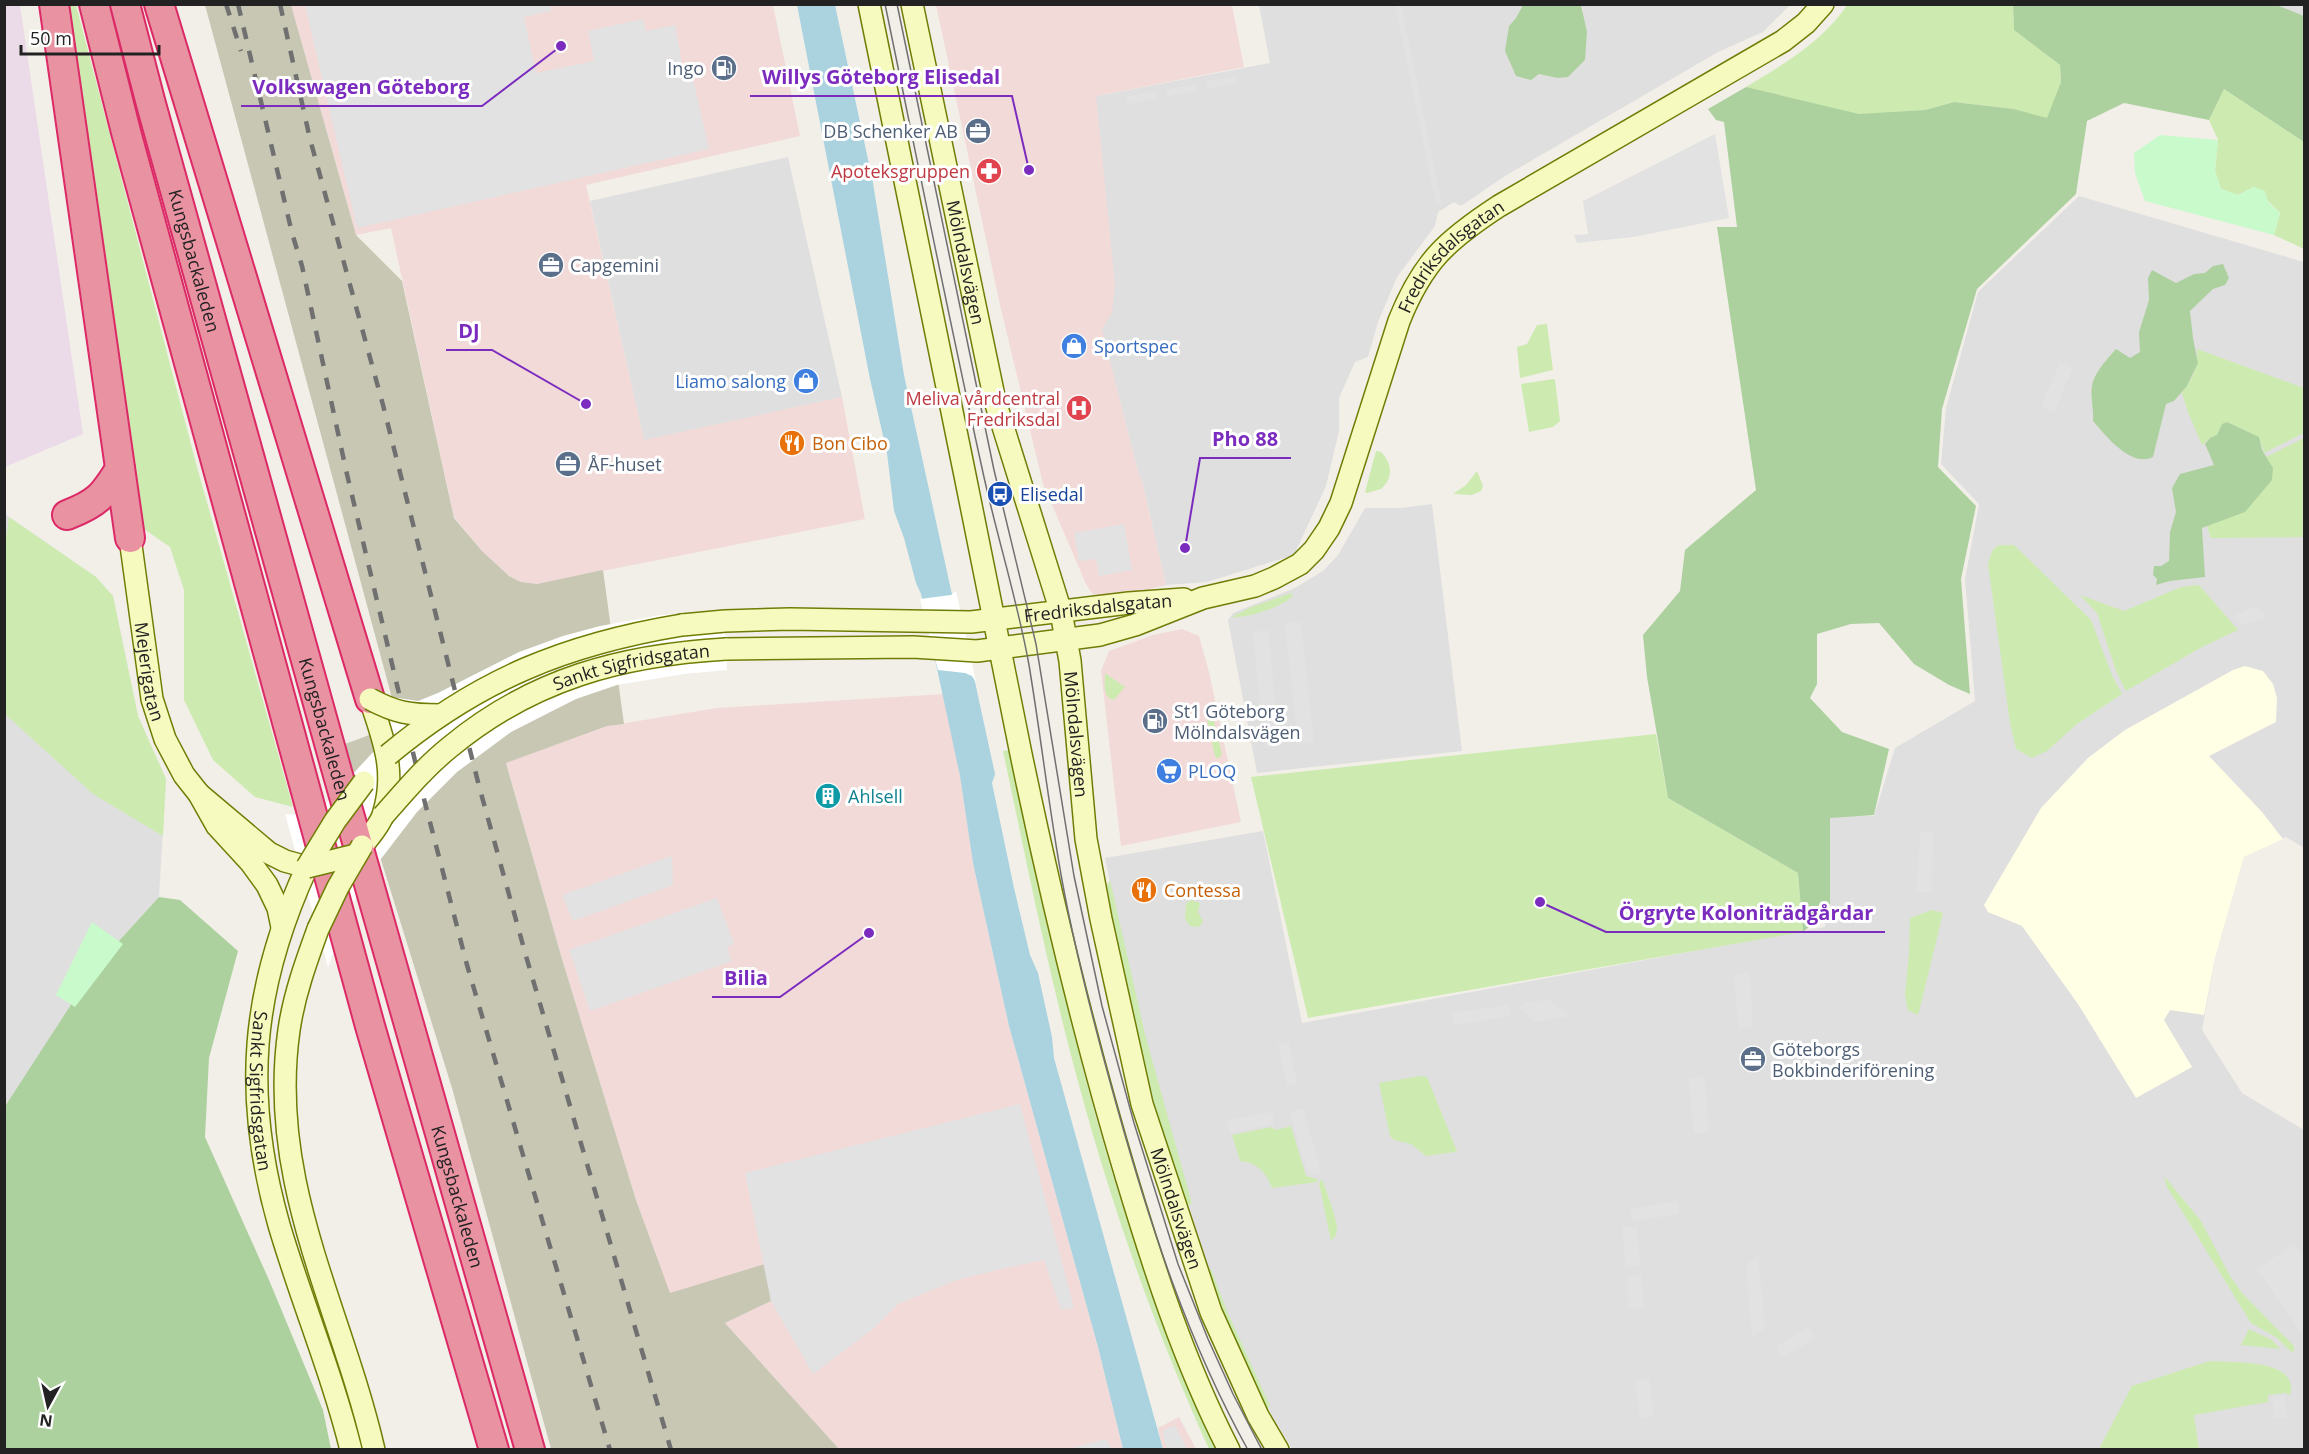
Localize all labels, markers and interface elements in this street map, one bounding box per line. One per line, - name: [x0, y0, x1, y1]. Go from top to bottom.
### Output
- scale bar: [21, 18, 159, 56]
- text: 50 m: [30, 26, 72, 50]
- fuel station icon: Ingo: [709, 53, 739, 83]
- place label: Ingo: [667, 56, 704, 80]
- callout: Willys Göteborg Elisedal: [750, 58, 1012, 96]
- text: Willys Göteborg Elisedal: [762, 63, 1000, 90]
- callout: Volkswagen Göteborg: [241, 68, 482, 106]
- text: Volkswagen Göteborg: [252, 73, 470, 100]
- office icon: DB Schenker AB: [963, 116, 993, 146]
- place label: DB Schenker AB: [823, 119, 958, 143]
- pharmacy icon: Apoteksgruppen: [974, 156, 1004, 186]
- place label: Apoteksgruppen: [831, 159, 970, 183]
- street label: Kungsbackaleden: [163, 186, 226, 335]
- street label: Fredriksdalsgatan: [1392, 194, 1508, 317]
- street label: Mölndalsvägen: [941, 198, 991, 327]
- office icon: Capgemini: [536, 250, 566, 280]
- place label: Capgemini: [570, 253, 659, 277]
- callout: DJ: [446, 312, 492, 350]
- text: DJ: [458, 317, 480, 344]
- shop icon: Sportspec: [1059, 331, 1089, 361]
- place label: Sportspec: [1094, 334, 1178, 358]
- shop icon: Liamo salong: [791, 366, 821, 396]
- place label: Liamo salong: [675, 369, 786, 393]
- place label: Meliva vårdcentral Fredriksdal: [905, 386, 1060, 431]
- hospital icon: Meliva vårdcentral Fredriksdal: [1064, 393, 1094, 423]
- callout: Pho 88: [1200, 420, 1291, 458]
- text: Pho 88: [1212, 425, 1278, 452]
- restaurant icon: Bon Cibo: [777, 428, 807, 458]
- place label: Bon Cibo: [812, 431, 888, 455]
- office icon: ÅF-huset: [553, 449, 583, 479]
- place label: ÅF-huset: [588, 452, 662, 476]
- bus stop icon: Elisedal: [985, 479, 1015, 509]
- place label: Elisedal: [1020, 482, 1083, 506]
- street label: Fredriksdalsgatan: [1022, 588, 1173, 628]
- street label: Mejerigatan: [130, 621, 170, 724]
- street label: Sankt Sigfridsgatan: [549, 638, 711, 696]
- street label: Kungsbackaleden: [294, 655, 357, 803]
- street label: Mölndalsvägen: [1059, 670, 1094, 798]
- place label: St1 Göteborg Mölndalsvägen: [1174, 699, 1301, 744]
- fuel station icon: St1 Göteborg Mölndalsvägen: [1140, 706, 1170, 736]
- supermarket icon: PLOQ: [1154, 756, 1184, 786]
- place label: PLOQ: [1188, 759, 1236, 783]
- building icon: Ahlsell: [813, 781, 843, 811]
- place label: Ahlsell: [848, 784, 903, 808]
- restaurant icon: Contessa: [1129, 875, 1159, 905]
- place label: Contessa: [1164, 878, 1241, 902]
- callout: Örgryte Koloniträdgårdar: [1606, 894, 1885, 932]
- text: Örgryte Koloniträdgårdar: [1619, 899, 1873, 926]
- callout: Bilia: [712, 959, 780, 997]
- text: Bilia: [724, 964, 768, 991]
- street label: Sankt Sigfridsgatan: [245, 1009, 278, 1173]
- place label: Göteborgs Bokbinderiförening: [1772, 1037, 1934, 1082]
- office icon: Göteborgs Bokbinderiförening: [1738, 1044, 1768, 1074]
- street label: Kungsbackaleden: [426, 1122, 490, 1271]
- street label: Mölndalsvägen: [1145, 1144, 1208, 1272]
- north arrow: [18, 1376, 78, 1436]
- text: N: [38, 1409, 54, 1433]

